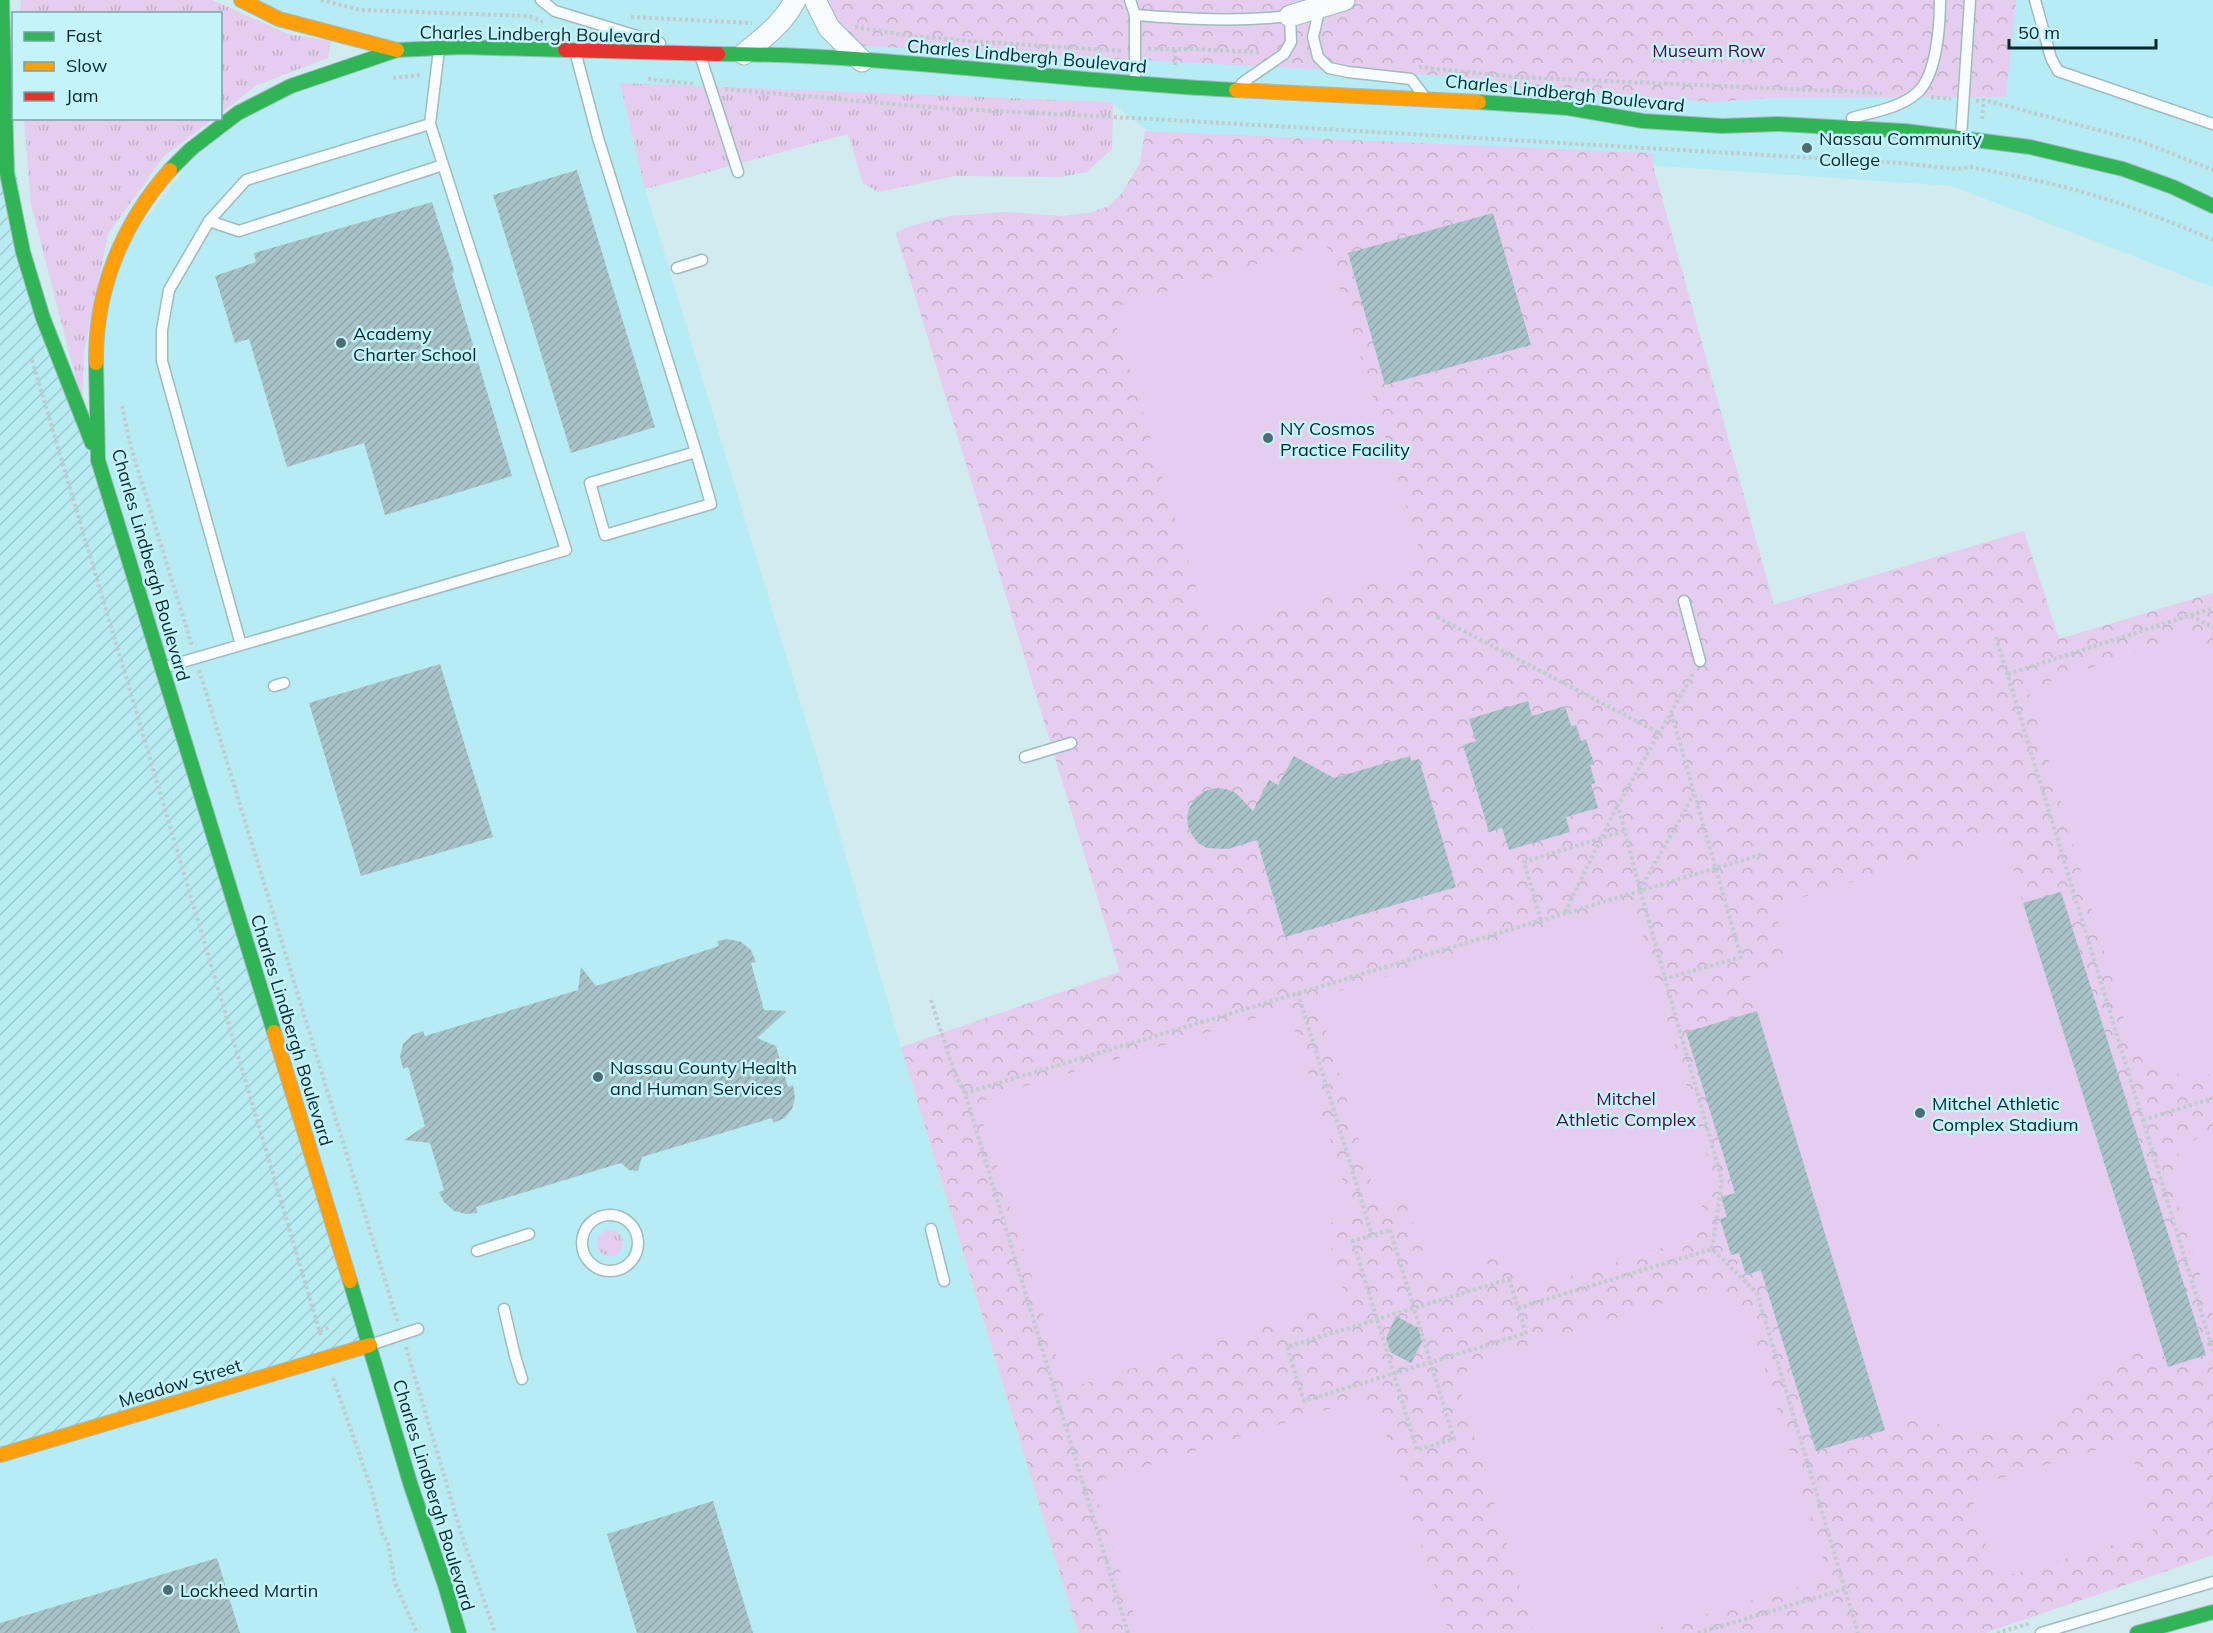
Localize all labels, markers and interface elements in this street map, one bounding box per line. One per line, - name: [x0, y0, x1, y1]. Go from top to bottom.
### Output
- legend: [12, 12, 222, 120]
- scale bar: [2009, 12, 2156, 50]
- street label: Charles Lindbergh Boulevard: [419, 20, 661, 48]
- text: 50 m: [2018, 21, 2060, 44]
- text: Fast: [66, 24, 102, 47]
- street label: Charles Lindbergh Boulevard: [906, 34, 1148, 78]
- park label: Museum Row: [1652, 39, 1766, 62]
- text: Slow: [66, 54, 108, 77]
- street label: Charles Lindbergh Boulevard: [1444, 69, 1686, 117]
- text: Jam: [66, 84, 99, 107]
- place label: Nassau Community College: [1819, 127, 1982, 171]
- marker: Nassau Community College: [1800, 141, 1814, 155]
- place label: Academy Charter School: [353, 322, 476, 366]
- marker: Academy Charter School: [334, 336, 348, 350]
- place label: NY Cosmos Practice Facility: [1280, 417, 1410, 461]
- marker: NY Cosmos Practice Facility: [1261, 431, 1275, 445]
- street label: Charles Lindbergh Boulevard: [107, 446, 195, 684]
- street label: Charles Lindbergh Boulevard: [246, 912, 338, 1148]
- place label: Nassau County Health and Human Services: [610, 1056, 797, 1100]
- marker: Nassau County Health and Human Services: [591, 1070, 605, 1084]
- park label: Mitchel Athletic Complex: [1556, 1087, 1697, 1131]
- place label: Mitchel Athletic Complex Stadium: [1932, 1092, 2078, 1136]
- marker: Mitchel Athletic Complex Stadium: [1913, 1106, 1927, 1120]
- street label: Meadow Street: [116, 1353, 244, 1413]
- street label: Charles Lindbergh Boulevard: [388, 1377, 480, 1613]
- place label: Lockheed Martin: [180, 1579, 318, 1602]
- marker: Lockheed Martin: [161, 1583, 175, 1597]

